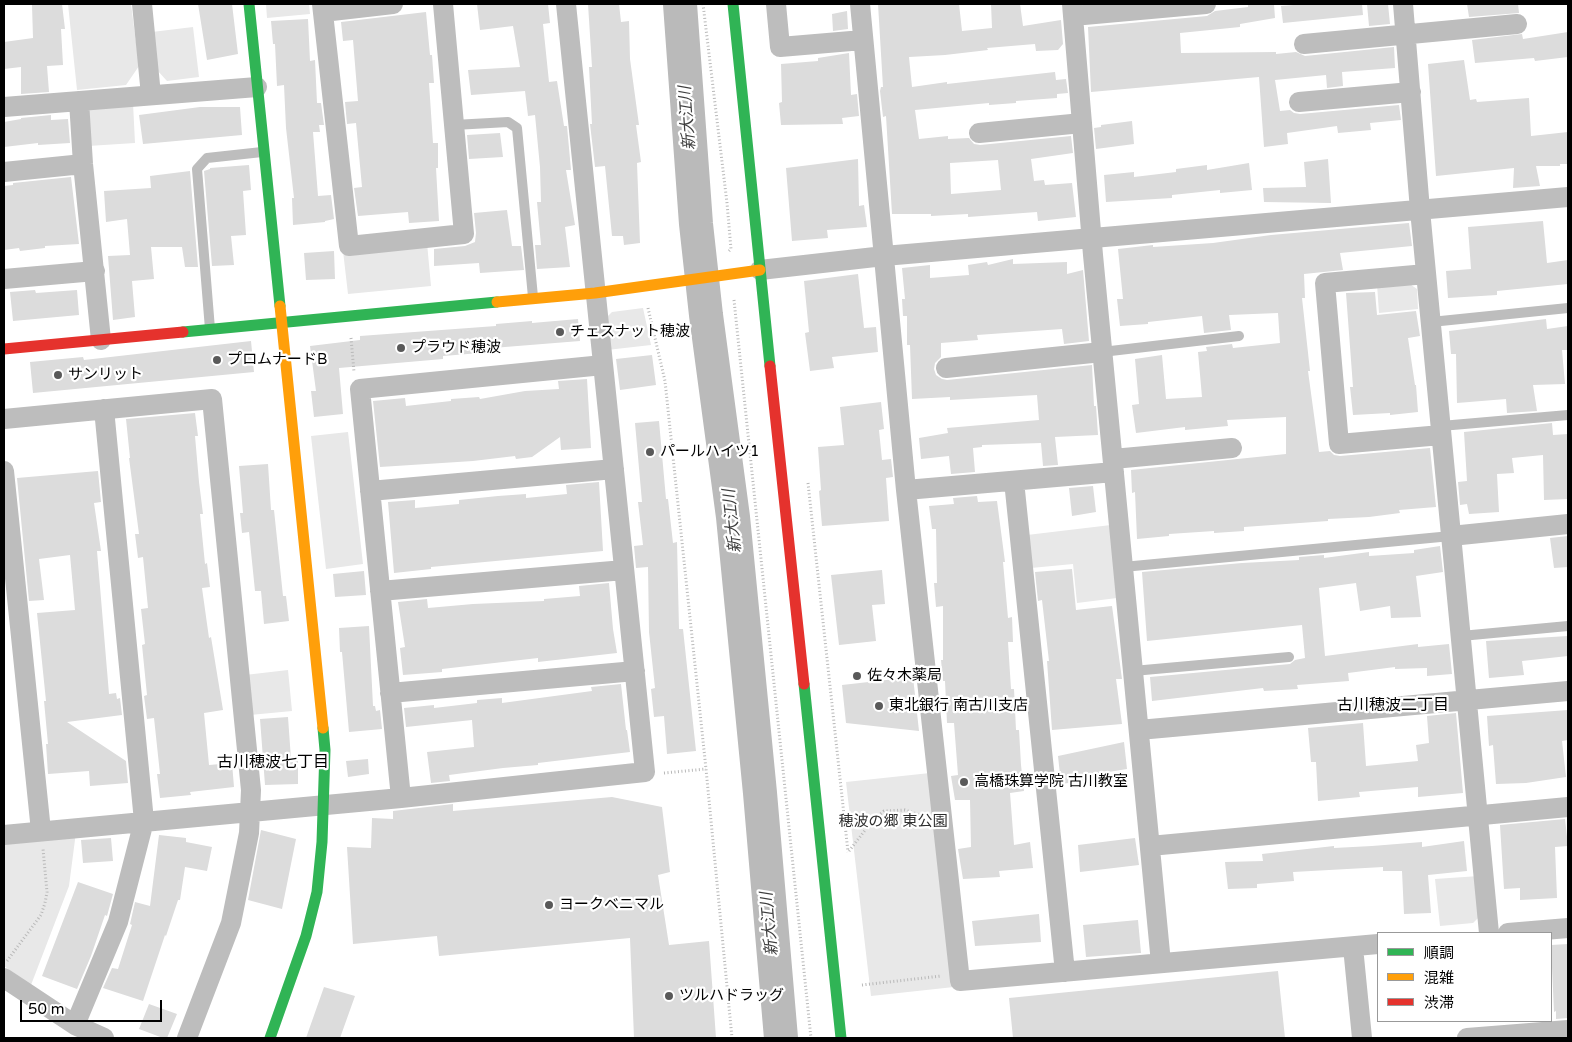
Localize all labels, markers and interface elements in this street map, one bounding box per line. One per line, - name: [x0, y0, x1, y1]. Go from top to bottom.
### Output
- water label: 新大江川: [676, 85, 700, 151]
- place label: チェスナット穂波: [570, 323, 690, 341]
- marker: チェスナット穂波: [554, 326, 566, 338]
- place label: プラウド穂波: [411, 339, 501, 357]
- marker: プラウド穂波: [395, 342, 407, 354]
- place label: プロムナードB: [227, 351, 327, 369]
- marker: プロムナードB: [211, 354, 223, 366]
- place label: サンリット: [68, 366, 143, 384]
- marker: サンリット: [52, 369, 64, 381]
- place label: パールハイツ1: [660, 443, 759, 461]
- marker: パールハイツ1: [644, 446, 656, 458]
- water label: 新大江川: [720, 488, 746, 554]
- place label: 佐々木薬局: [867, 667, 942, 685]
- marker: 佐々木薬局: [851, 670, 863, 682]
- district label: 古川穂波二丁目: [1337, 696, 1449, 716]
- place label: 東北銀行 南古川支店: [889, 697, 1028, 715]
- marker: 東北銀行 南古川支店: [873, 700, 885, 712]
- district label: 古川穂波七丁目: [217, 753, 329, 773]
- place label: 高橋珠算学院 古川教室: [974, 773, 1128, 791]
- marker: 高橋珠算学院 古川教室: [958, 776, 970, 788]
- park label: 穂波の郷 東公園: [839, 813, 947, 831]
- water label: 新大江川: [758, 891, 782, 957]
- place label: ヨークベニマル: [559, 896, 664, 914]
- marker: ヨークベニマル: [543, 899, 555, 911]
- legend: [1377, 932, 1552, 1022]
- text: 順調: [1424, 944, 1454, 962]
- text: 混雑: [1424, 969, 1454, 987]
- place label: ツルハドラッグ: [679, 987, 784, 1005]
- scale bar: [22, 990, 165, 1022]
- marker: ツルハドラッグ: [663, 990, 675, 1002]
- text: 渋滞: [1424, 994, 1454, 1012]
- text: 50 m: [28, 1000, 65, 1018]

